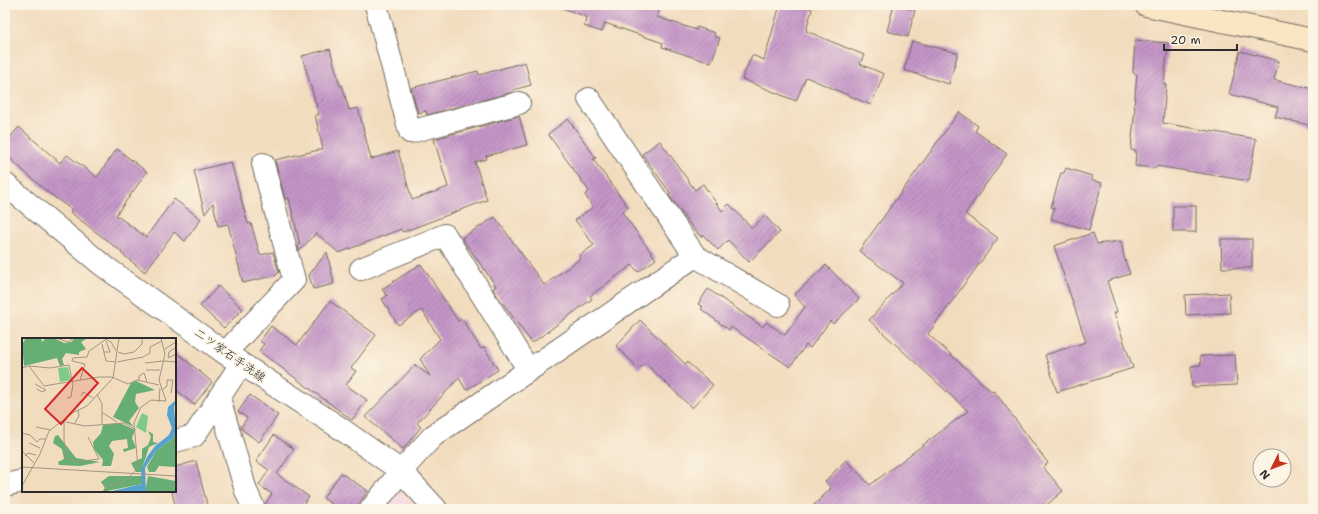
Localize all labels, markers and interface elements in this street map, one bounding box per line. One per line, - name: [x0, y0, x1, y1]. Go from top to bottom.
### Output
- scale bar: [1164, 26, 1237, 52]
- text: 20 m: [1170, 32, 1201, 48]
- street label: 二ツ家石手洗線: [191, 324, 269, 386]
- inset map: [22, 338, 176, 492]
- north arrow: [1252, 448, 1292, 488]
- text: N: [1256, 466, 1273, 483]

